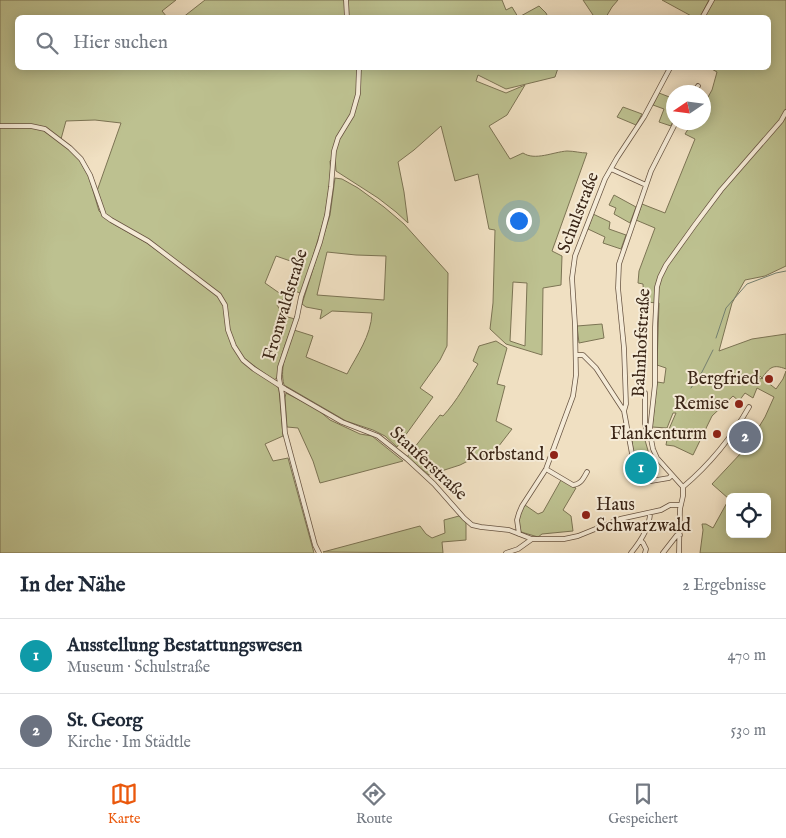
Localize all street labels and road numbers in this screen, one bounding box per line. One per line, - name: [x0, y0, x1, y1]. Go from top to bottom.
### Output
- street label: Schulstraße: [553, 169, 605, 257]
- street label: Fronwaldstraße: [258, 247, 314, 363]
- street label: Bahnhofstraße: [628, 288, 656, 398]
- street label: Stauferstraße: [384, 422, 472, 506]

